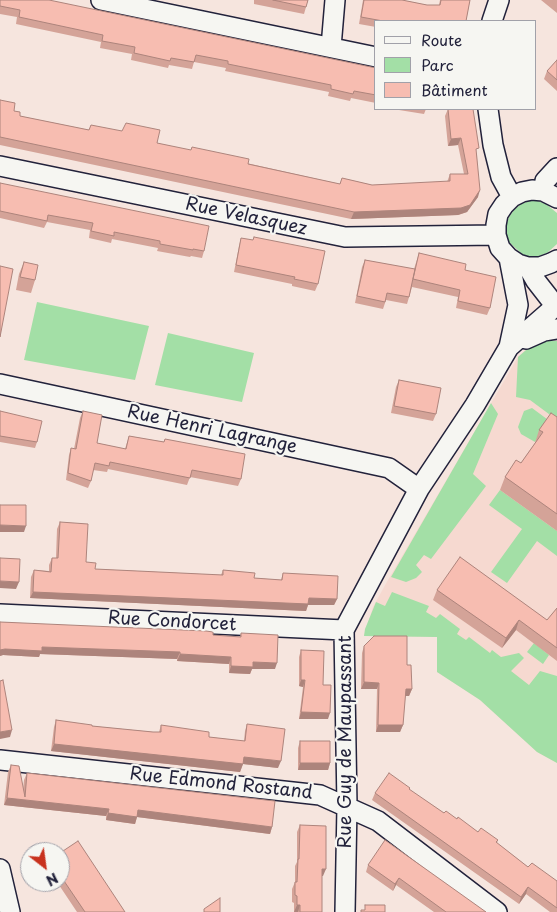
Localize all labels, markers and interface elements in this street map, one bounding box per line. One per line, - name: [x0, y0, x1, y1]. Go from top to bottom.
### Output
- legend: [374, 20, 537, 110]
- text: Route: [421, 28, 462, 51]
- text: Parc: [421, 53, 454, 76]
- text: Bâtiment: [421, 78, 488, 101]
- street label: Rue Velasquez: [183, 194, 309, 240]
- street label: Rue Henri Lagrange: [125, 401, 299, 459]
- street label: Rue Condorcet: [107, 608, 237, 636]
- street label: Rue Guy de Maupassant: [335, 635, 357, 849]
- street label: Rue Edmond Rostand: [128, 764, 314, 804]
- north arrow: [20, 842, 70, 892]
- text: N: [42, 868, 62, 891]

